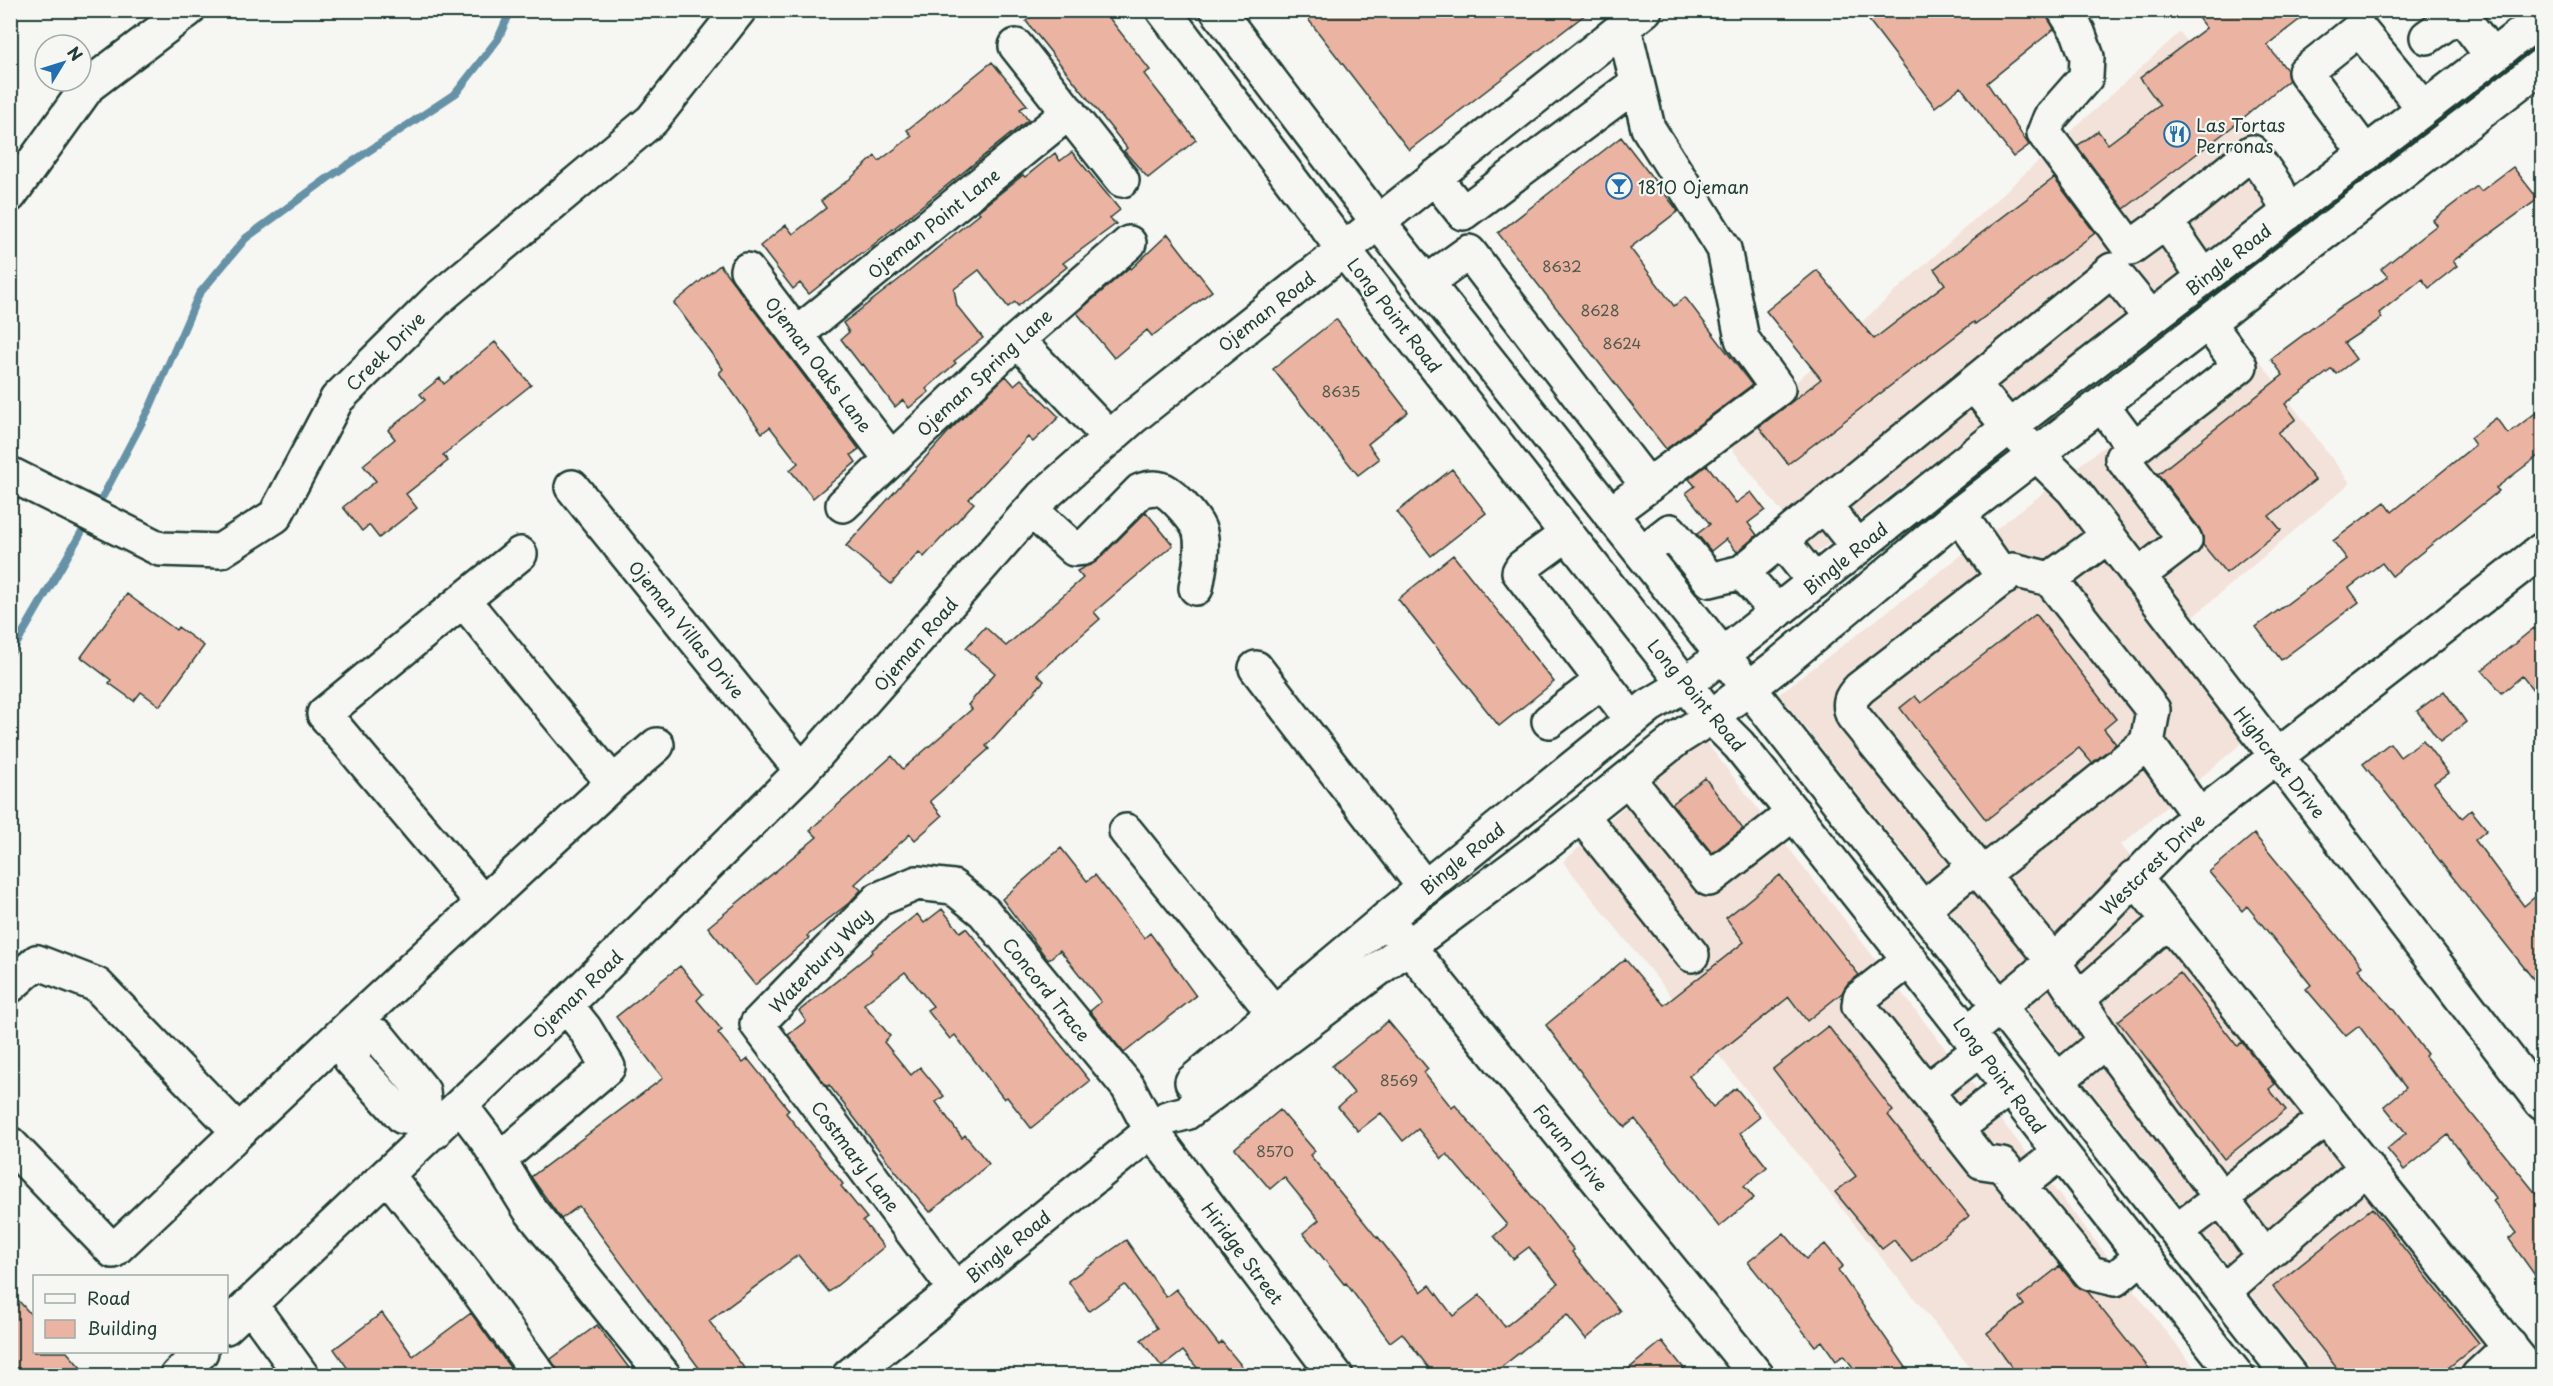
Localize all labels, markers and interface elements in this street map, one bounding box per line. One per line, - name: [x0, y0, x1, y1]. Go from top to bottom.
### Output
- north arrow: [33, 33, 93, 93]
- text: N: [62, 41, 89, 66]
- place label: Las Tortas Perronas: [2196, 111, 2285, 159]
- restaurant icon: Las Tortas Perronas: [2162, 119, 2192, 149]
- street label: Ojeman Point Lane: [861, 161, 1005, 285]
- bar icon: 1810 Ojeman: [1604, 171, 1634, 201]
- place label: 1810 Ojeman: [1638, 173, 1749, 200]
- street label: Bingle Road: [2179, 217, 2277, 301]
- street label: Long Point Road: [1341, 252, 1449, 378]
- house number: 8632: [1542, 254, 1582, 277]
- street label: Ojeman Road: [1212, 264, 1320, 358]
- street label: Ojeman Oaks Lane: [759, 290, 879, 438]
- house number: 8628: [1581, 298, 1619, 321]
- street label: Ojeman Spring Lane: [910, 302, 1058, 442]
- street label: Creek Drive: [339, 305, 431, 397]
- house number: 8624: [1603, 331, 1641, 354]
- house number: 8635: [1322, 379, 1360, 402]
- street label: Bingle Road: [1797, 515, 1893, 601]
- street label: Ojeman Villas Drive: [623, 554, 751, 704]
- street label: Ojeman Road: [866, 591, 964, 697]
- street label: Long Point Road: [1642, 633, 1752, 757]
- street label: Highcrest Drive: [2228, 700, 2332, 824]
- street label: Westcrest Drive: [2093, 807, 2211, 921]
- street label: Bingle Road: [1414, 815, 1510, 901]
- street label: Waterbury Way: [762, 901, 878, 1019]
- street label: Concord Trace: [997, 931, 1098, 1047]
- street label: Ojeman Road: [526, 944, 628, 1044]
- street label: Long Point Road: [1947, 1011, 2053, 1139]
- house number: 8569: [1380, 1068, 1418, 1091]
- street label: Costmary Lane: [805, 1095, 907, 1217]
- street label: Forum Drive: [1527, 1097, 1615, 1197]
- house number: 8570: [1256, 1139, 1294, 1162]
- street label: Hiridge Street: [1196, 1196, 1290, 1310]
- street label: Bingle Road: [960, 1203, 1056, 1289]
- legend: [33, 1275, 228, 1353]
- text: Road: [87, 1284, 131, 1311]
- text: Building: [87, 1314, 157, 1341]

